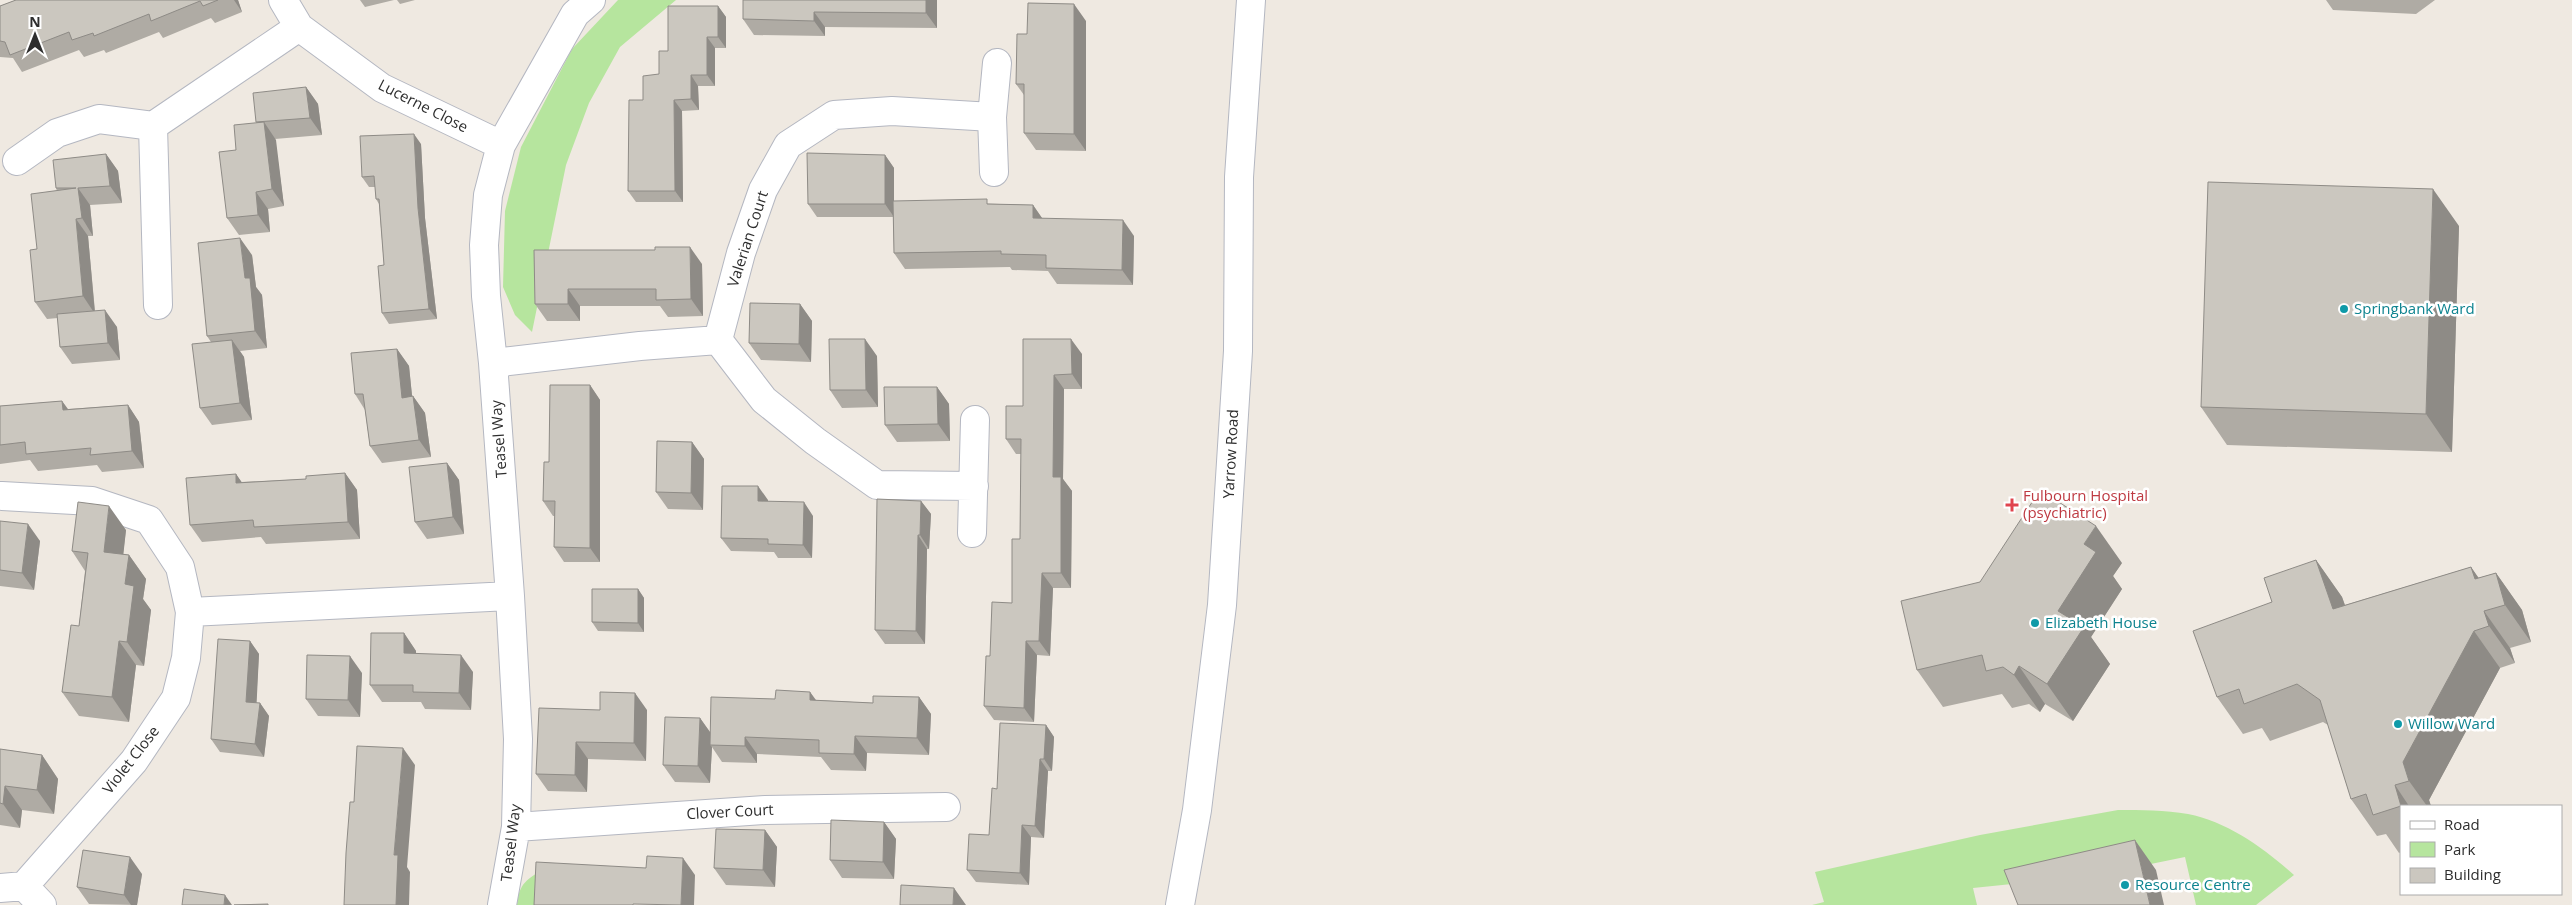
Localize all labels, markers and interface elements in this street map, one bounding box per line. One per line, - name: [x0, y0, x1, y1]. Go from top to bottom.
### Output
- north arrow: [10, 10, 60, 60]
- text: N: [29, 12, 41, 31]
- street label: Lucerne Close: [375, 74, 472, 136]
- street label: Valerian Court: [722, 188, 772, 289]
- place label: Springbank Ward: [2354, 298, 2475, 318]
- marker: Springbank Ward: [2338, 303, 2350, 315]
- street label: Teasel Way: [485, 399, 511, 479]
- street label: Yarrow Road: [1218, 409, 1242, 499]
- place label: Fulbourn Hospital (psychiatric): [2023, 485, 2148, 522]
- marker: Fulbourn Hospital (psychiatric): [2005, 498, 2019, 512]
- place label: Elizabeth House: [2045, 612, 2157, 632]
- marker: Elizabeth House: [2029, 617, 2041, 629]
- place label: Willow Ward: [2408, 713, 2495, 733]
- marker: Willow Ward: [2392, 718, 2404, 730]
- street label: Violet Close: [97, 721, 163, 797]
- street label: Clover Court: [686, 799, 774, 823]
- street label: Teasel Way: [495, 802, 525, 883]
- legend: [2400, 805, 2562, 895]
- text: Road: [2444, 814, 2480, 834]
- text: Park: [2444, 839, 2475, 859]
- text: Building: [2444, 864, 2501, 884]
- place label: Resource Centre: [2135, 874, 2251, 894]
- marker: Resource Centre: [2119, 879, 2131, 891]

